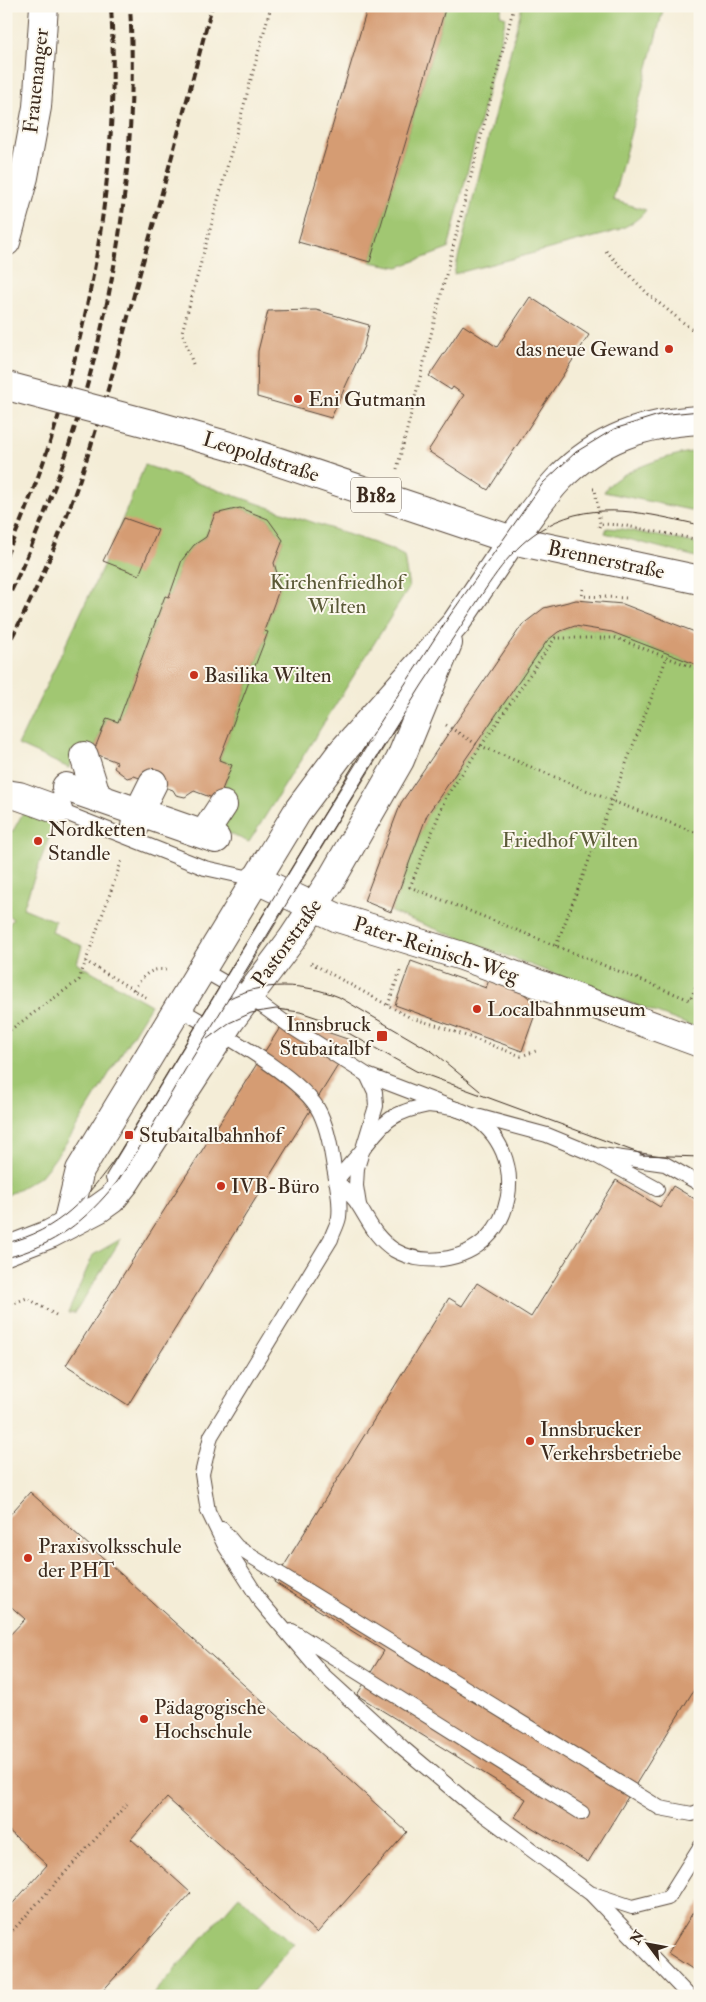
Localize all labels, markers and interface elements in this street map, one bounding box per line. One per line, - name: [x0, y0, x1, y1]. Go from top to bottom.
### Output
- street label: Frauenanger: [17, 27, 55, 135]
- place label: das neue Gewand: [516, 336, 660, 363]
- marker: das neue Gewand: [663, 343, 675, 355]
- place label: Eni Gutmann: [308, 386, 426, 413]
- marker: Eni Gutmann: [292, 393, 304, 405]
- street label: Leopoldstraße: [199, 425, 323, 489]
- road number: B182: [351, 478, 401, 512]
- street label: Brennerstraße: [545, 534, 667, 586]
- park label: Kirchenfriedhof Wilten: [270, 569, 407, 620]
- place label: Basilika Wilten: [204, 662, 332, 689]
- marker: Basilika Wilten: [188, 669, 200, 681]
- place label: Nordketten Standle: [48, 816, 146, 867]
- park label: Friedhof Wilten: [502, 827, 638, 854]
- marker: Nordketten Standle: [32, 835, 44, 847]
- street label: Pastorstraße: [246, 893, 328, 993]
- street label: Pater-Reinisch-Weg: [350, 911, 523, 990]
- place label: Localbahnmuseum: [487, 996, 646, 1023]
- marker: Localbahnmuseum: [471, 1003, 483, 1015]
- place label: Innsbruck Stubaitalbf: [279, 1011, 374, 1062]
- marker: Innsbruck Stubaitalbf: [375, 1029, 389, 1043]
- place label: Stubaitalbahnhof: [139, 1122, 285, 1149]
- marker: Stubaitalbahnhof: [123, 1129, 135, 1141]
- place label: IVB-Büro: [231, 1173, 319, 1200]
- marker: IVB-Büro: [215, 1180, 227, 1192]
- place label: Innsbrucker Verkehrsbetriebe: [540, 1416, 681, 1467]
- marker: Innsbrucker Verkehrsbetriebe: [524, 1435, 536, 1447]
- place label: Praxisvolksschule der PHT: [38, 1533, 182, 1584]
- marker: Praxisvolksschule der PHT: [22, 1552, 34, 1564]
- place label: Pädagogische Hochschule: [154, 1694, 266, 1745]
- marker: Pädagogische Hochschule: [138, 1713, 150, 1725]
- north arrow: [624, 1920, 674, 1970]
- text: N: [626, 1927, 648, 1948]

